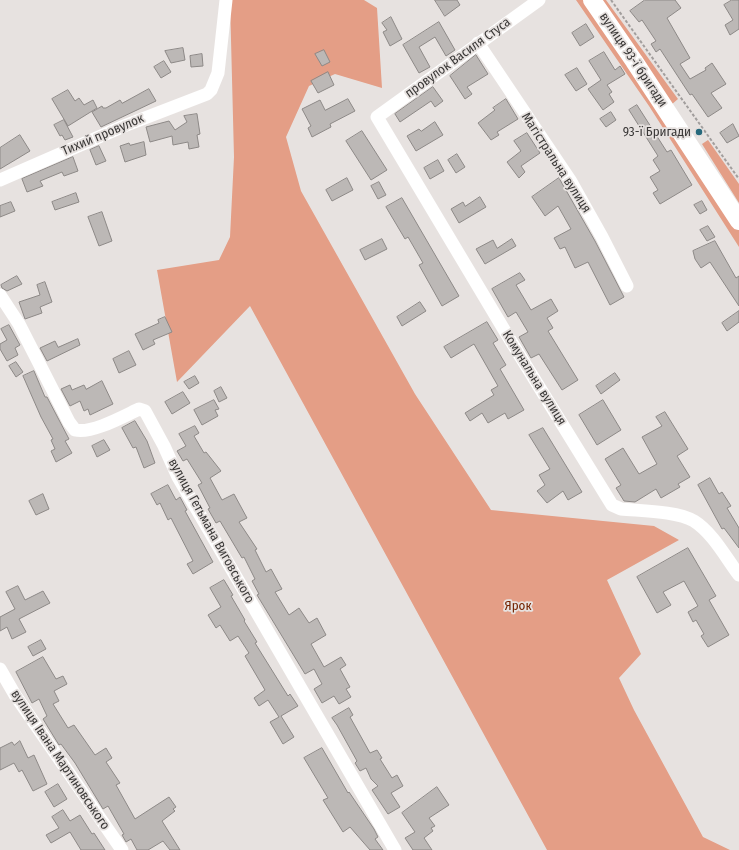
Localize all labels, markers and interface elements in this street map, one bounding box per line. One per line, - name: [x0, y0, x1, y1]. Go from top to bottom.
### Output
- street label: вулиця 93-ї бригади: [596, 10, 670, 110]
- street label: провулок Василя Стуса: [402, 15, 514, 101]
- street label: Магістральна вулиця: [518, 110, 594, 216]
- street label: Тихий провулок: [60, 111, 146, 159]
- place label: 93-ї Бригади: [623, 124, 691, 140]
- marker: 93-ї Бригади: [694, 127, 704, 137]
- street label: Комунальна вулиця: [499, 328, 569, 428]
- street label: вулиця Гетьмана Виговського: [165, 456, 257, 606]
- park label: Ярок: [505, 598, 531, 614]
- street label: вулиця Івана Мартиновського: [7, 687, 113, 833]

